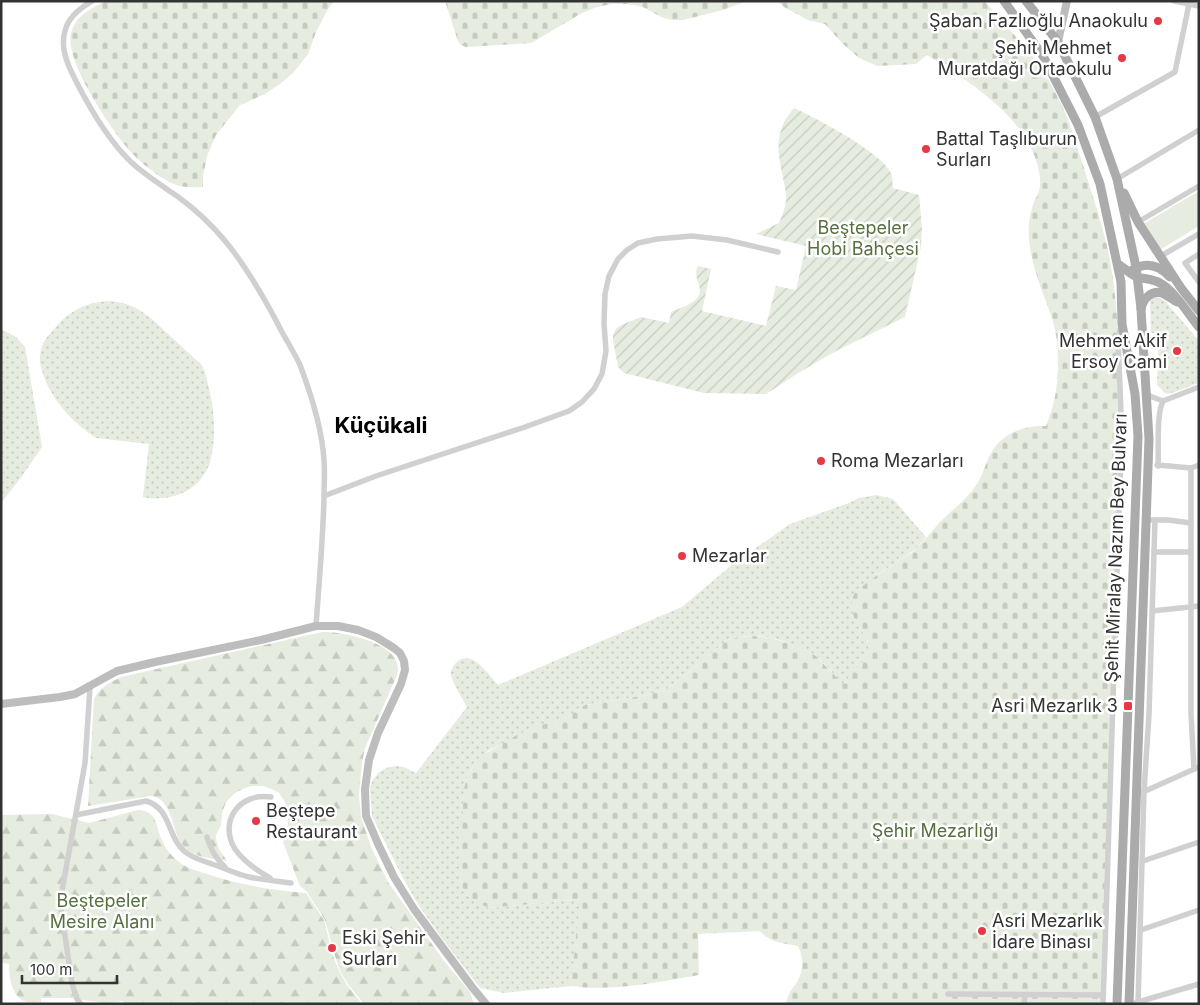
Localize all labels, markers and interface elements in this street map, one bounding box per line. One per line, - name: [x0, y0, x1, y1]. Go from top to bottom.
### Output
- place label: Şaban Fazlıoğlu Anaokulu: [929, 10, 1148, 31]
- marker: Şaban Fazlıoğlu Anaokulu: [1152, 15, 1164, 27]
- place label: Şehit Mehmet Muratdağı Ortaokulu: [938, 37, 1112, 79]
- marker: Şehit Mehmet Muratdağı Ortaokulu: [1116, 52, 1128, 64]
- place label: Battal Taşlıburun Surları: [936, 128, 1077, 170]
- marker: Battal Taşlıburun Surları: [920, 143, 932, 155]
- park label: Beştepeler Hobi Bahçesi: [807, 217, 919, 259]
- place label: Mehmet Akif Ersoy Cami: [1059, 330, 1167, 372]
- marker: Mehmet Akif Ersoy Cami: [1171, 345, 1183, 357]
- district label: Küçükali: [335, 412, 427, 438]
- street label: Şehit Miralay Nazım Bey Bulvarı: [1100, 413, 1131, 683]
- place label: Roma Mezarları: [831, 450, 964, 471]
- marker: Roma Mezarları: [815, 455, 827, 467]
- place label: Mezarlar: [692, 545, 767, 566]
- marker: Mezarlar: [676, 550, 688, 562]
- place label: Asri Mezarlık 3: [991, 695, 1118, 716]
- marker: Asri Mezarlık 3: [1122, 700, 1134, 712]
- place label: Beştepe Restaurant: [266, 800, 358, 842]
- marker: Beştepe Restaurant: [250, 815, 262, 827]
- park label: Şehir Mezarlığı: [872, 820, 998, 841]
- park label: Beştepeler Mesire Alanı: [50, 890, 154, 932]
- place label: Asri Mezarlık İdare Binası: [992, 910, 1103, 952]
- marker: Asri Mezarlık İdare Binası: [976, 925, 988, 937]
- place label: Eski Şehir Surları: [342, 927, 426, 969]
- marker: Eski Şehir Surları: [326, 942, 338, 954]
- scale bar: [22, 952, 118, 984]
- text: 100 m: [30, 960, 72, 979]

